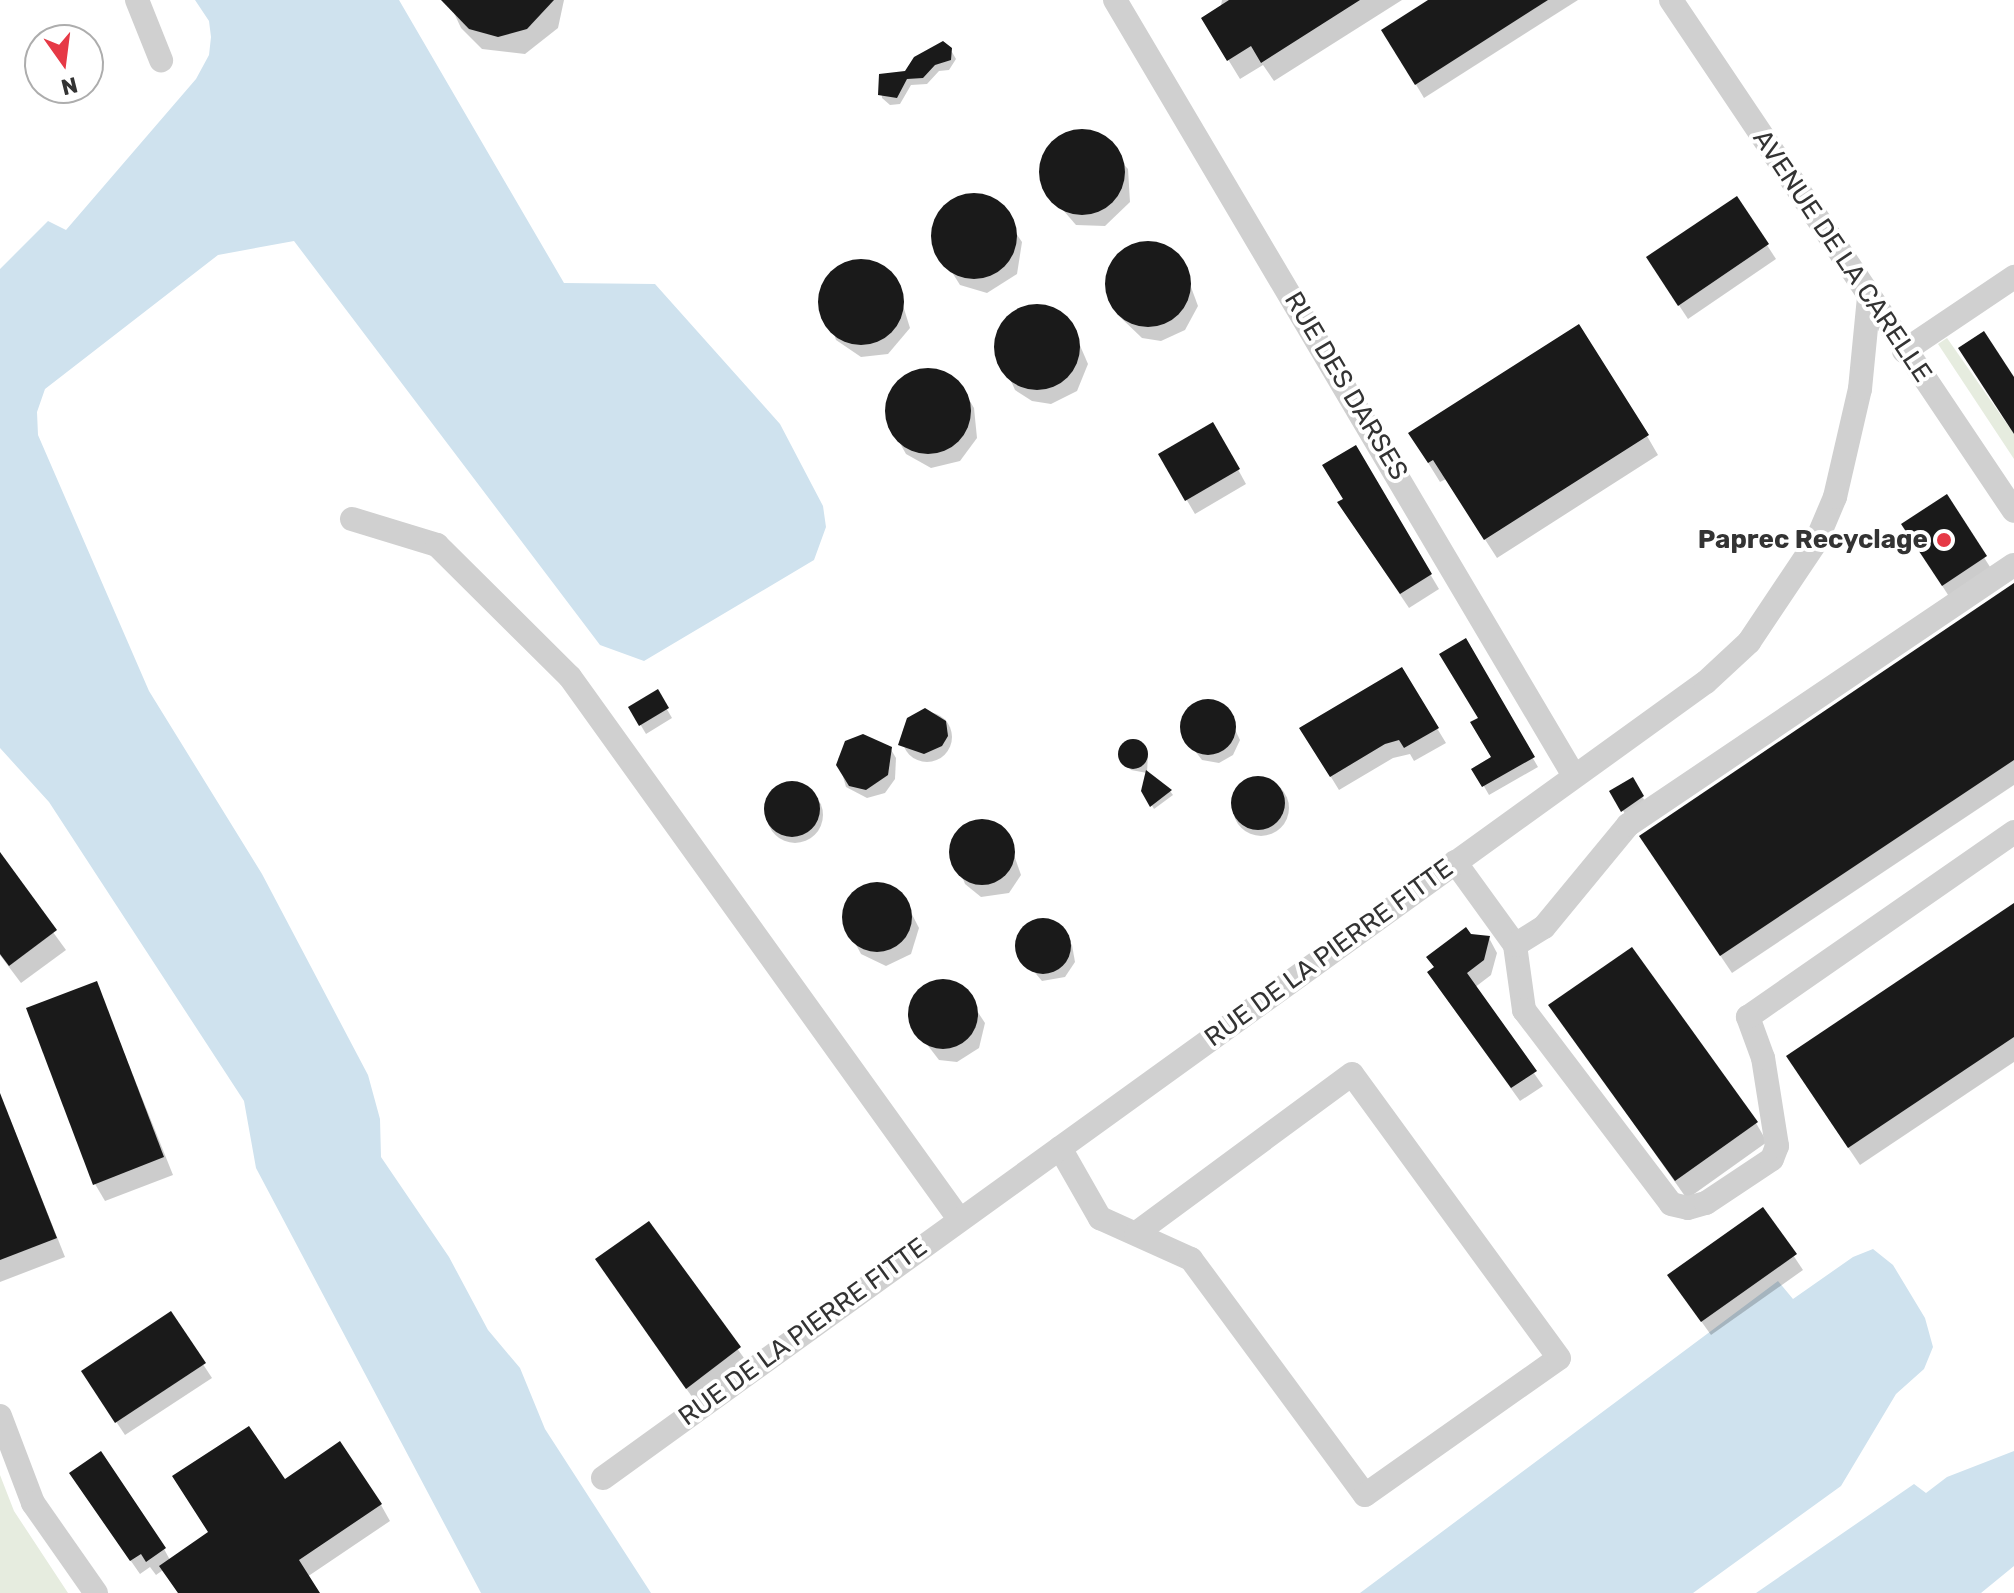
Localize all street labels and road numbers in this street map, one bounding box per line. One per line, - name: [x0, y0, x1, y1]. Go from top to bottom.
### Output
- street label: AVENUE DE LA CARELLE: [1746, 124, 1938, 388]
- street label: RUE DES DARSES: [1278, 286, 1414, 486]
- street label: RUE DE LA PIERRE FITTE: [1199, 852, 1459, 1054]
- street label: RUE DE LA PIERRE FITTE: [673, 1231, 933, 1433]

